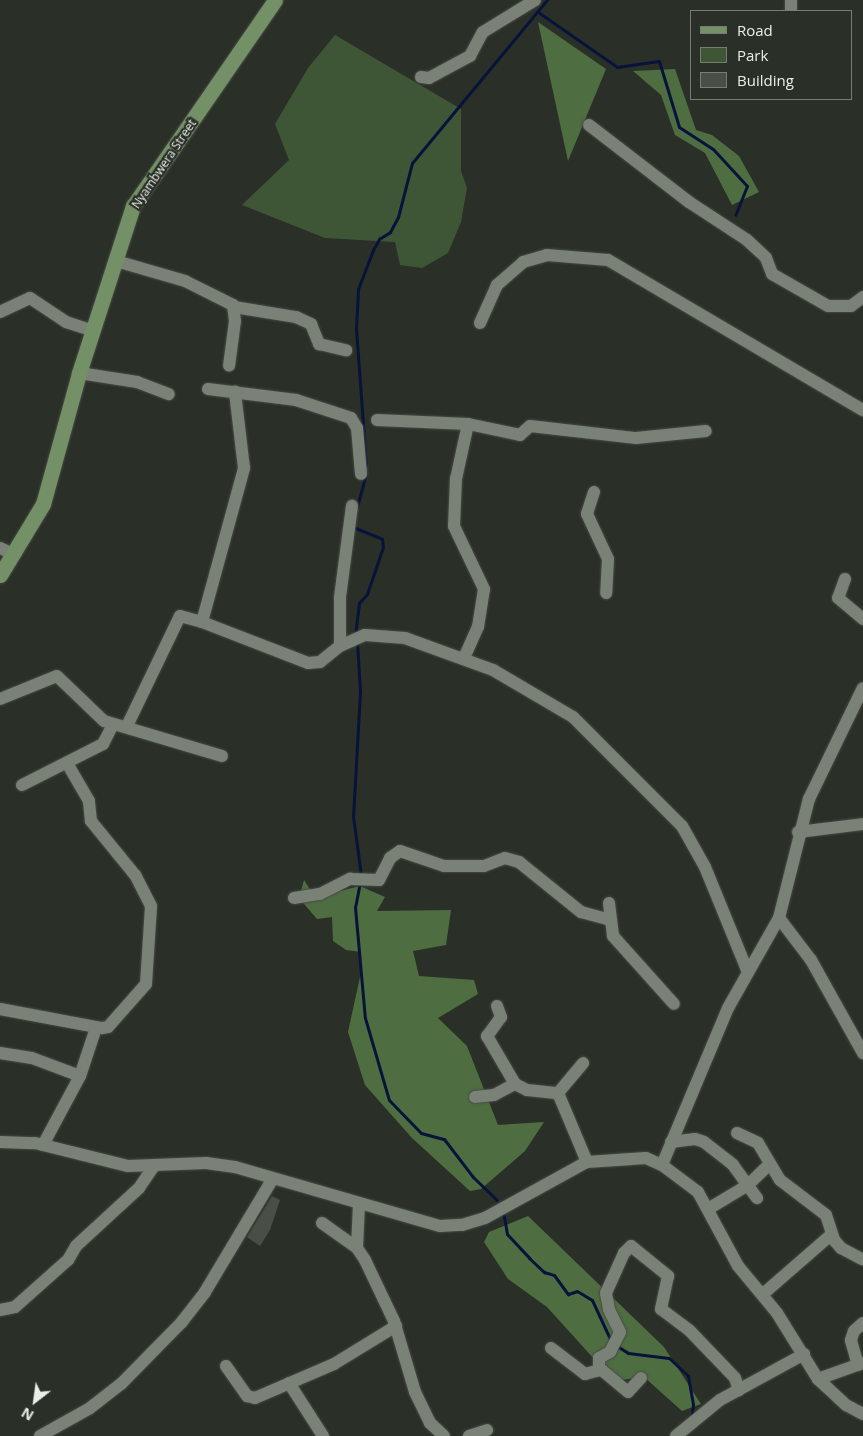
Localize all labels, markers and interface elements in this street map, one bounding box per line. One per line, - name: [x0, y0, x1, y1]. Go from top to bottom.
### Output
- legend: [690, 10, 853, 100]
- text: Road: [737, 20, 773, 40]
- text: Park: [737, 45, 768, 65]
- text: Building: [737, 70, 794, 90]
- street label: Nyambwera Street: [129, 117, 199, 211]
- north arrow: [10, 1376, 60, 1426]
- text: N: [18, 1403, 37, 1426]

